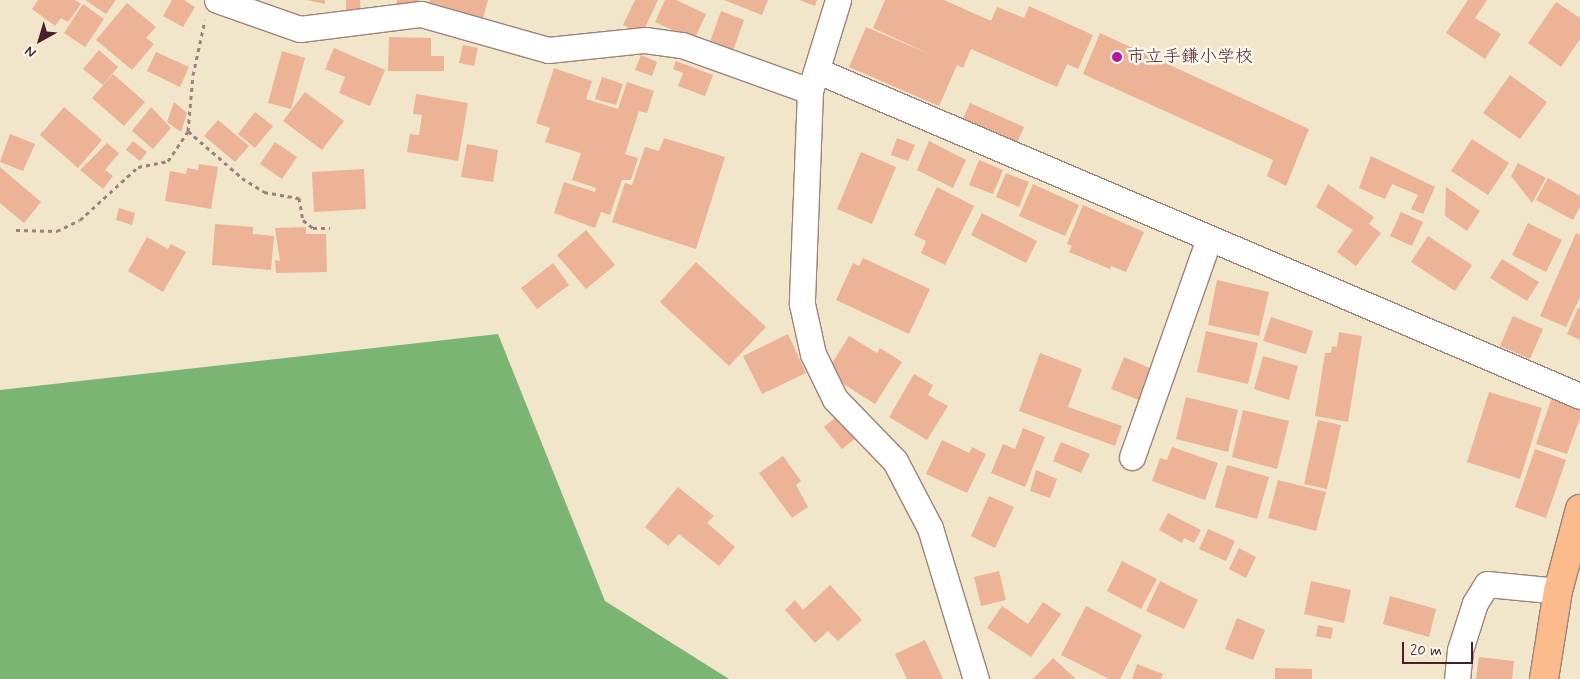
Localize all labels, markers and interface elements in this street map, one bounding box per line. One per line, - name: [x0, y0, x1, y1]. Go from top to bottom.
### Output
- north arrow: [15, 15, 65, 65]
- text: N: [21, 42, 40, 62]
- place label: 市立手鎌小学校: [1127, 46, 1253, 68]
- marker: 市立手鎌小学校: [1111, 51, 1123, 63]
- scale bar: [1405, 632, 1476, 664]
- text: 20 m: [1410, 641, 1442, 661]

